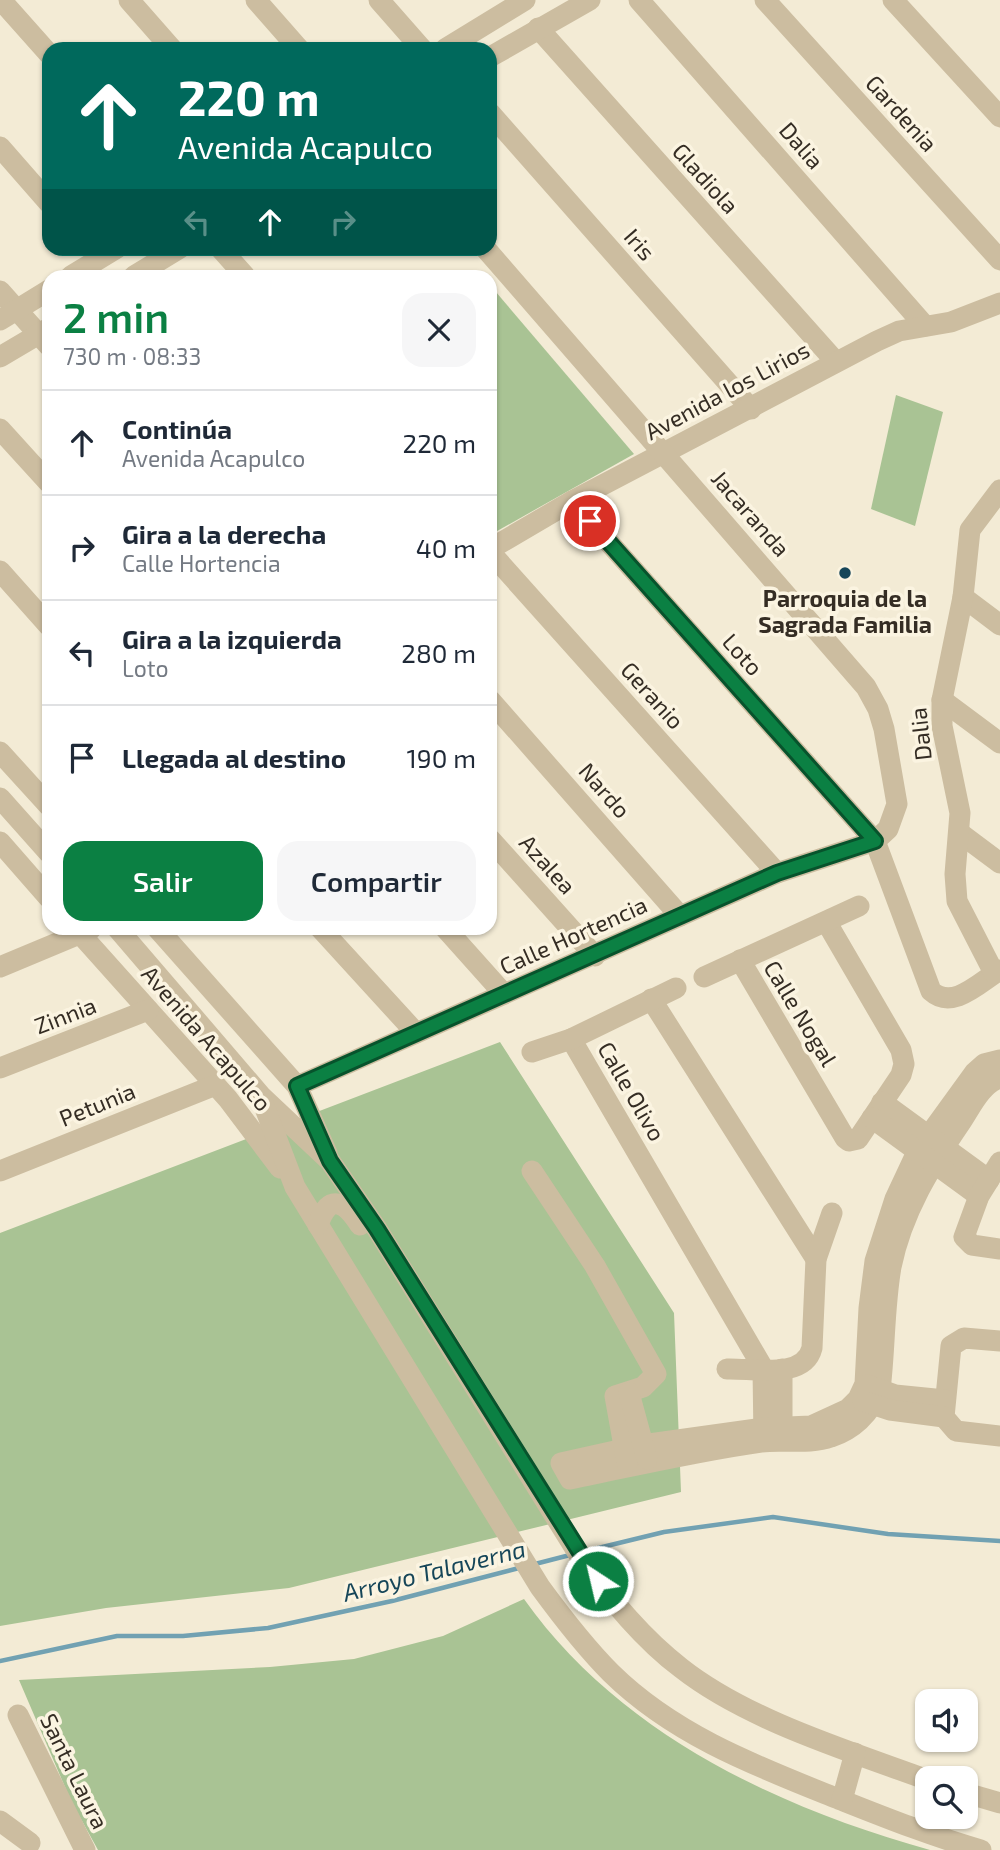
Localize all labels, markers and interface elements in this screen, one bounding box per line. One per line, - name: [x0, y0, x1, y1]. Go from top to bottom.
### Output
- text: 220 m: [178, 67, 320, 126]
- street label: Gardenia: [860, 69, 944, 157]
- icon: ahead: [63, 70, 154, 161]
- street label: Dalia: [774, 116, 830, 174]
- text: Avenida Acapulco: [178, 127, 433, 165]
- street label: Gladiola: [667, 137, 745, 219]
- icon: left: [178, 203, 216, 241]
- icon: ahead: [251, 203, 289, 241]
- icon: right: [324, 203, 362, 241]
- street label: Iris: [619, 222, 661, 266]
- text: 2 min: [63, 291, 169, 341]
- button: close: [402, 293, 476, 367]
- street label: Avenida los Lirios: [640, 335, 814, 445]
- text: 730 m · 08:33: [63, 342, 201, 370]
- text: Continúa: [122, 413, 232, 444]
- icon: ahead: [63, 424, 101, 462]
- text: 220 m: [403, 427, 476, 458]
- text: Avenida Acapulco: [122, 444, 305, 472]
- street label: Jacaranda: [706, 464, 796, 562]
- pin: [560, 491, 620, 551]
- icon: arrive: [571, 502, 609, 540]
- text: Gira a la derecha: [122, 518, 326, 549]
- icon: right: [63, 529, 101, 567]
- text: 40 m: [416, 532, 476, 563]
- text: Calle Hortencia: [122, 549, 281, 577]
- marker: Parroquia de la Sagrada Familia: [837, 565, 853, 581]
- place label: Parroquia de la Sagrada Familia: [758, 584, 932, 638]
- text: Gira a la izquierda: [122, 623, 342, 654]
- street label: Loto: [717, 627, 769, 681]
- icon: left: [63, 634, 101, 672]
- text: 280 m: [401, 637, 476, 668]
- text: Loto: [122, 654, 169, 682]
- street label: Geranio: [616, 656, 690, 734]
- street label: Dalia: [903, 706, 937, 762]
- icon: arrive: [63, 739, 101, 777]
- text: Llegada al destino: [122, 742, 346, 773]
- text: 190 m: [407, 742, 476, 773]
- street label: Nardo: [573, 757, 637, 823]
- street label: Azalea: [514, 828, 582, 900]
- button: Salir: [63, 841, 263, 921]
- button: Compartir: [277, 841, 476, 921]
- street label: Calle Hortencia: [495, 890, 651, 980]
- street label: Calle Nogal: [759, 955, 844, 1071]
- street label: Avenida Acapulco: [136, 960, 278, 1116]
- street label: Zinnia: [30, 991, 100, 1039]
- street label: Calle Olivo: [592, 1036, 672, 1146]
- street label: Petunia: [55, 1076, 139, 1132]
- water label: Arroyo Talaverna: [339, 1533, 528, 1607]
- position arrow: [561, 1544, 635, 1618]
- map controls: [915, 1689, 978, 1829]
- button: sound: [915, 1689, 978, 1752]
- street label: Santa Laura: [35, 1709, 115, 1833]
- button: search: [915, 1766, 978, 1829]

